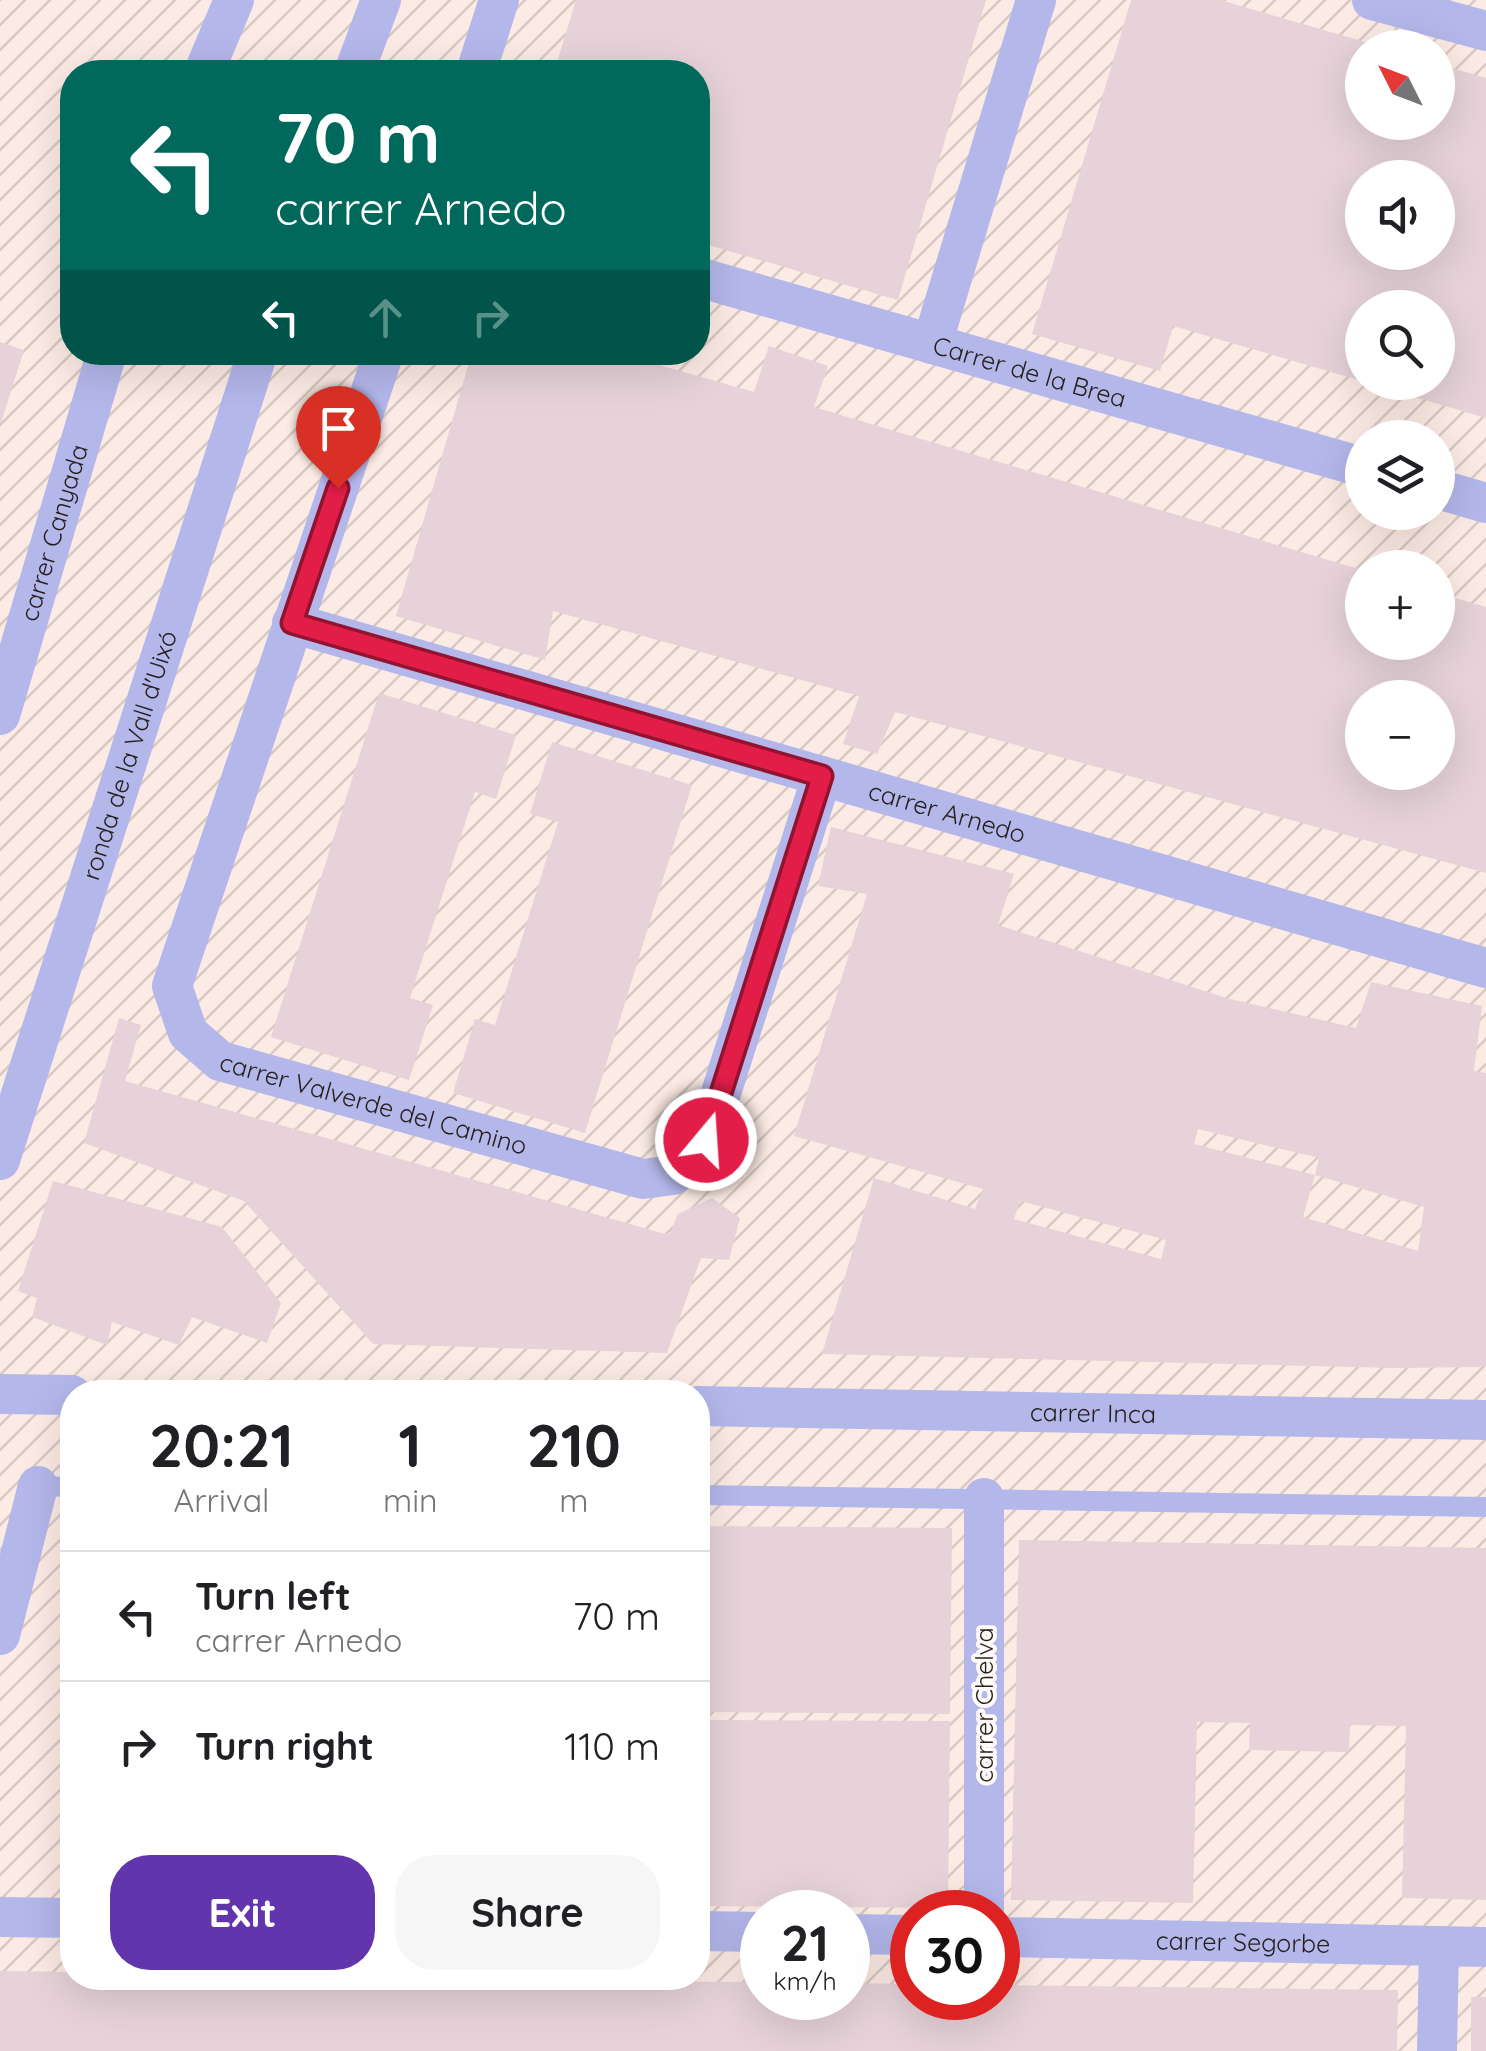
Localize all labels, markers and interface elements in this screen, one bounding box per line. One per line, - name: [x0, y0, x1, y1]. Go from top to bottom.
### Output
- north arrow: [1345, 30, 1455, 140]
- map controls: [1345, 30, 1455, 790]
- text: 70 m: [275, 93, 441, 181]
- icon: left: [110, 100, 240, 230]
- button: sound: [1345, 160, 1455, 270]
- text: carrer Arnedo: [275, 180, 567, 236]
- icon: left: [253, 290, 308, 345]
- icon: ahead: [358, 290, 413, 345]
- icon: right: [463, 290, 518, 345]
- button: search: [1345, 290, 1455, 400]
- street label: Carrer de la Brea: [930, 329, 1130, 414]
- pin: [296, 386, 381, 489]
- icon: arrive: [311, 401, 366, 456]
- button: layers: [1345, 420, 1455, 530]
- street label: carrer Canyada: [13, 440, 94, 625]
- button: +: [1345, 550, 1455, 660]
- street label: ronda de la Vall d'Uixó: [75, 626, 183, 883]
- button: −: [1345, 680, 1455, 790]
- street label: carrer Arnedo: [865, 774, 1030, 849]
- street label: carrer Valverde del Camino: [216, 1046, 531, 1161]
- position arrow: [654, 1088, 758, 1192]
- street label: carrer Inca: [1030, 1396, 1156, 1429]
- text: 20:21: [149, 1407, 294, 1482]
- text: 1: [399, 1407, 422, 1482]
- text: 210: [527, 1407, 621, 1482]
- text: Arrival: [174, 1480, 269, 1520]
- text: min: [383, 1480, 438, 1520]
- text: m: [559, 1480, 588, 1520]
- text: Turn left: [195, 1572, 351, 1620]
- icon: left: [110, 1589, 165, 1644]
- text: 70 m: [573, 1592, 660, 1640]
- text: carrer Arnedo: [195, 1620, 402, 1660]
- street label: carrer Chelva: [968, 1627, 999, 1783]
- icon: right: [110, 1719, 165, 1774]
- text: Turn right: [195, 1722, 374, 1770]
- text: 110 m: [564, 1722, 660, 1770]
- button: Exit: [110, 1855, 375, 1970]
- button: Share: [395, 1855, 660, 1970]
- speed limit sign: 30: [890, 1890, 1020, 2020]
- text: 21: [781, 1911, 829, 1974]
- street label: carrer Segorbe: [1155, 1924, 1331, 1959]
- text: km/h: [773, 1965, 837, 1996]

